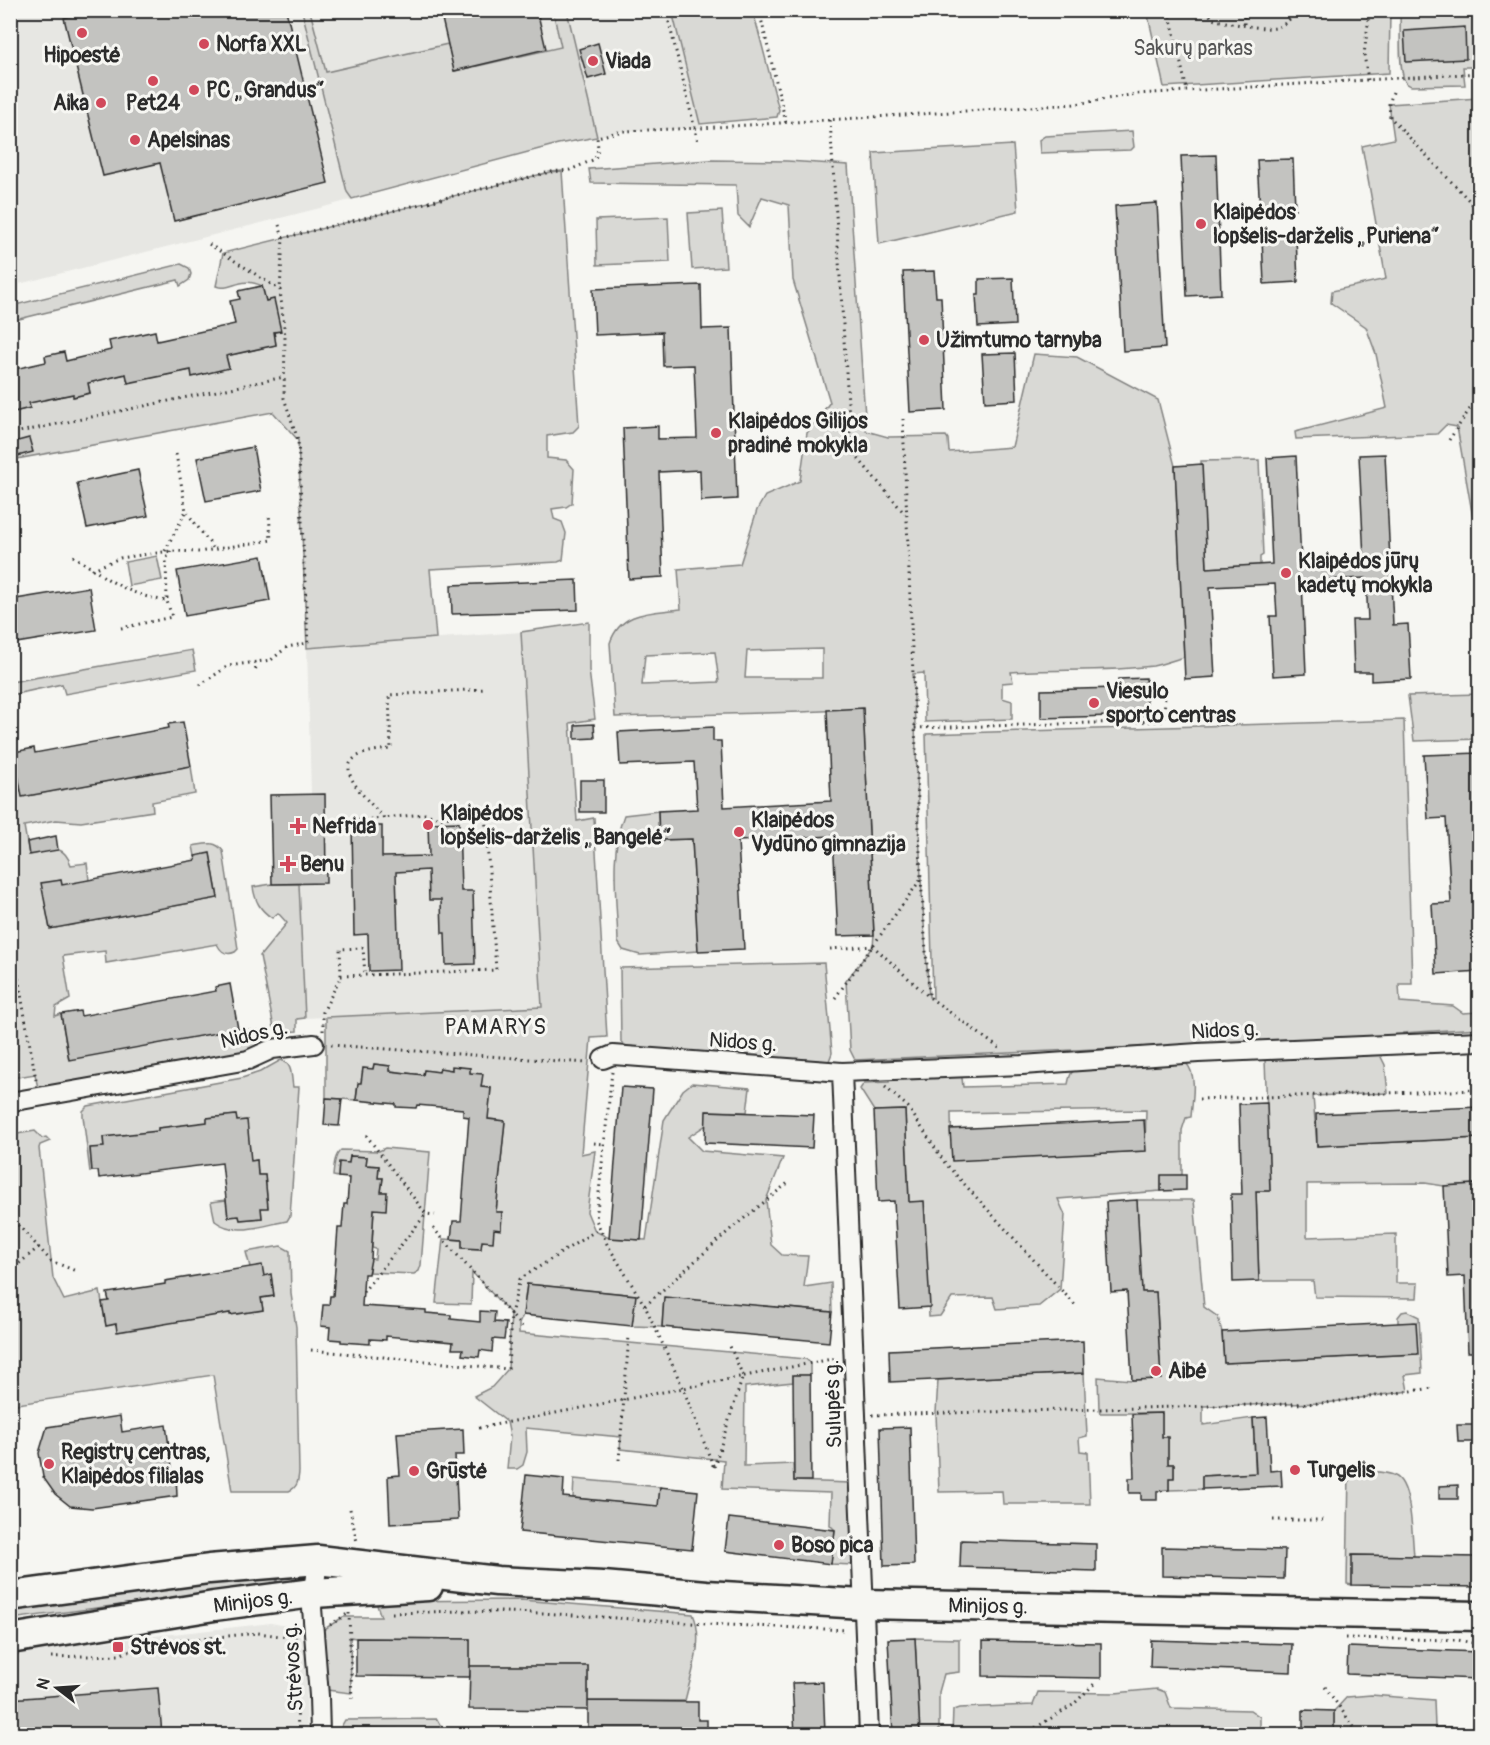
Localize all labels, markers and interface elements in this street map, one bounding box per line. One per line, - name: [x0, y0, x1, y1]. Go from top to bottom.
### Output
- marker: Hipoestė: [75, 26, 89, 40]
- place label: Norfa XXL: [216, 31, 307, 58]
- park label: Sakurų parkas: [1133, 35, 1253, 62]
- marker: Norfa XXL: [197, 37, 211, 51]
- place label: Hipoestė: [43, 42, 121, 69]
- place label: Viada: [605, 48, 651, 75]
- marker: Viada: [586, 54, 600, 68]
- marker: Pet24: [146, 74, 160, 88]
- place label: PC „Grandus“: [206, 77, 325, 104]
- marker: PC „Grandus“: [187, 83, 201, 97]
- place label: Aika: [53, 90, 89, 117]
- place label: Pet24: [126, 90, 181, 117]
- marker: Aika: [94, 96, 108, 110]
- place label: Apelsinas: [147, 127, 230, 154]
- marker: Apelsinas: [128, 133, 142, 147]
- place label: Klaipėdos lopšelis-darželis „Puriena“: [1213, 199, 1440, 250]
- marker: Klaipėdos lopšelis-darželis „Puriena“: [1194, 217, 1208, 231]
- place label: Užimtumo tarnyba: [936, 327, 1102, 354]
- marker: Užimtumo tarnyba: [917, 333, 931, 347]
- place label: Klaipėdos Gilijos pradinė mokykla: [728, 408, 868, 459]
- marker: Klaipėdos Gilijos pradinė mokykla: [709, 426, 723, 440]
- place label: Klaipėdos jūrų kadetų mokykla: [1297, 548, 1433, 599]
- marker: Klaipėdos jūrų kadetų mokykla: [1279, 566, 1293, 580]
- place label: Viesulo sporto centras: [1106, 678, 1236, 729]
- marker: Viesulo sporto centras: [1087, 696, 1101, 710]
- place label: Klaipėdos lopšelis-darželis „Bangelė“: [440, 800, 672, 851]
- place label: Klaipėdos Vydūno gimnazija: [751, 807, 906, 858]
- place label: Nefrida: [312, 813, 377, 840]
- marker: Nefrida: [289, 817, 307, 835]
- marker: Klaipėdos lopšelis-darželis „Bangelė“: [421, 818, 435, 832]
- marker: Klaipėdos Vydūno gimnazija: [732, 825, 746, 839]
- place label: Benu: [300, 851, 344, 878]
- marker: Benu: [281, 857, 295, 871]
- district label: PAMARYS: [445, 1013, 547, 1041]
- street label: Nidos g.: [218, 1014, 290, 1055]
- street label: Nidos g.: [1190, 1015, 1260, 1046]
- street label: Nidos g.: [708, 1027, 778, 1058]
- place label: Aibė: [1168, 1358, 1207, 1385]
- street label: Sulupės g.: [818, 1359, 849, 1449]
- marker: Aibė: [1149, 1364, 1163, 1378]
- place label: Registrų centras, Klaipėdos filialas: [61, 1439, 210, 1490]
- marker: Registrų centras, Klaipėdos filialas: [42, 1457, 56, 1471]
- place label: Turgelis: [1306, 1457, 1376, 1484]
- place label: Grūstė: [426, 1458, 487, 1485]
- marker: Turgelis: [1288, 1463, 1302, 1477]
- marker: Grūstė: [407, 1464, 421, 1478]
- place label: Boso pica: [791, 1532, 874, 1559]
- marker: Boso pica: [772, 1538, 786, 1552]
- street label: Minijos g.: [212, 1583, 294, 1620]
- street label: Minijos g.: [948, 1592, 1028, 1621]
- street label: Strėvos g.: [277, 1622, 310, 1712]
- place label: Strėvos st.: [130, 1634, 227, 1661]
- marker: Strėvos st.: [111, 1640, 125, 1654]
- north arrow: [27, 1658, 87, 1718]
- text: N: [32, 1676, 55, 1692]

